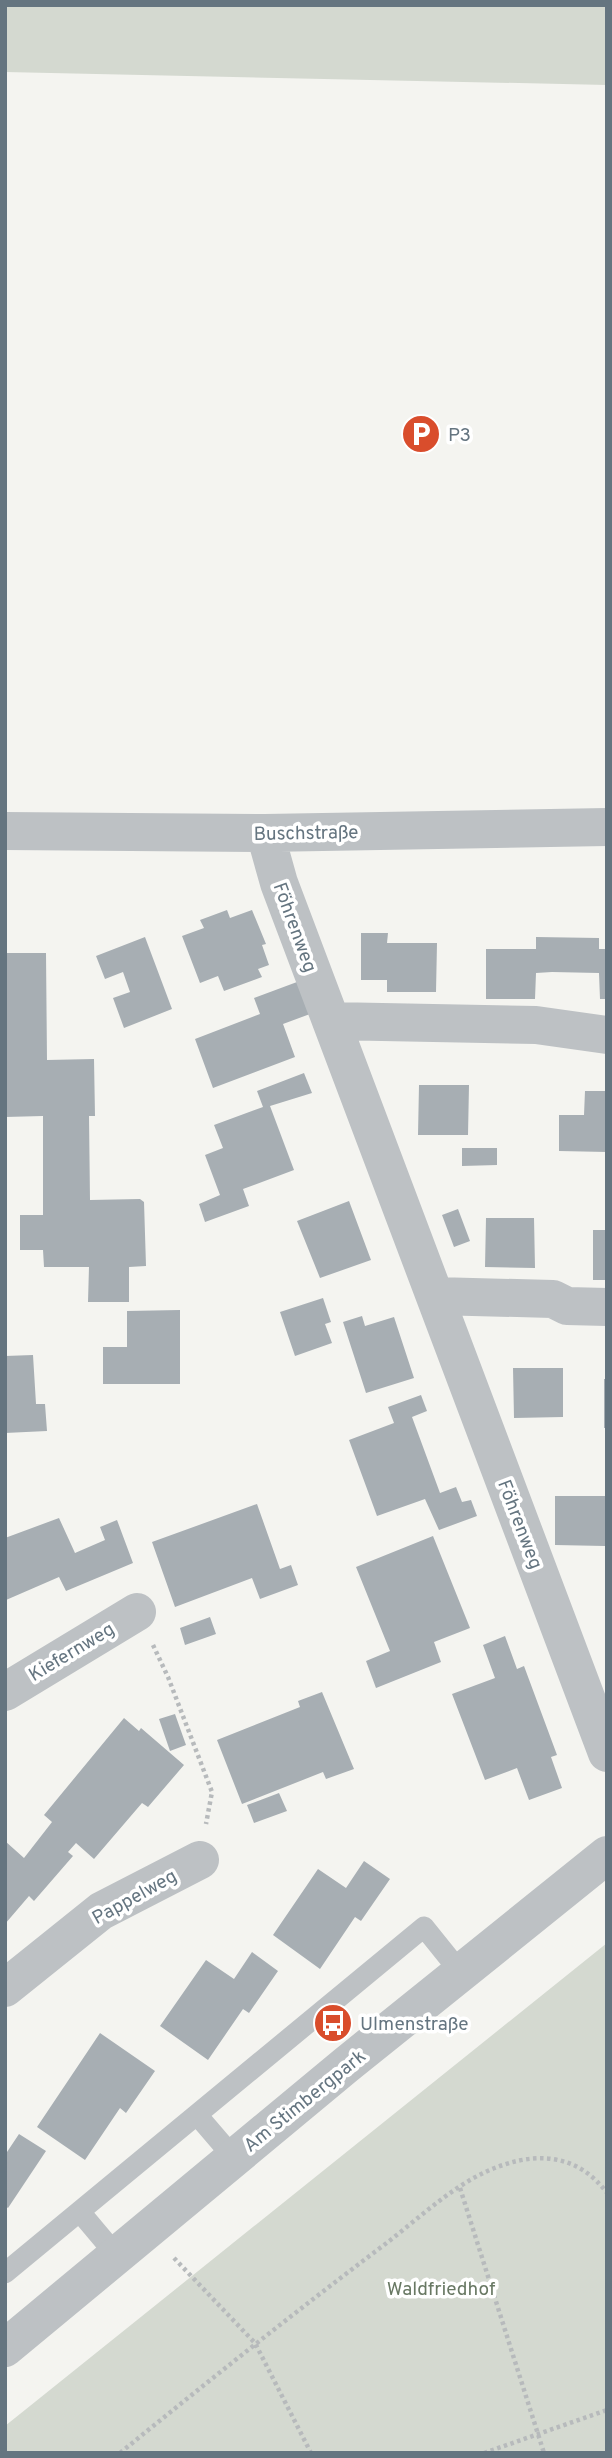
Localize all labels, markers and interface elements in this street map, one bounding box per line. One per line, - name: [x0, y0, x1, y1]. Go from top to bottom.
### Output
- parking icon: P3: [400, 413, 442, 455]
- place label: P3: [448, 424, 471, 448]
- street label: Buschstraße: [253, 821, 359, 847]
- street label: Föhrenweg: [267, 879, 321, 976]
- street label: Föhrenweg: [491, 1477, 547, 1573]
- street label: Kiefernweg: [25, 1618, 119, 1688]
- street label: Pappelweg: [88, 1865, 182, 1931]
- bus stop icon: Ulmenstraße: [312, 2002, 354, 2044]
- place label: Ulmenstraße: [360, 2013, 468, 2037]
- street label: Am Stimbergpark: [239, 2045, 371, 2158]
- park label: Waldfriedhof: [387, 2278, 496, 2302]

